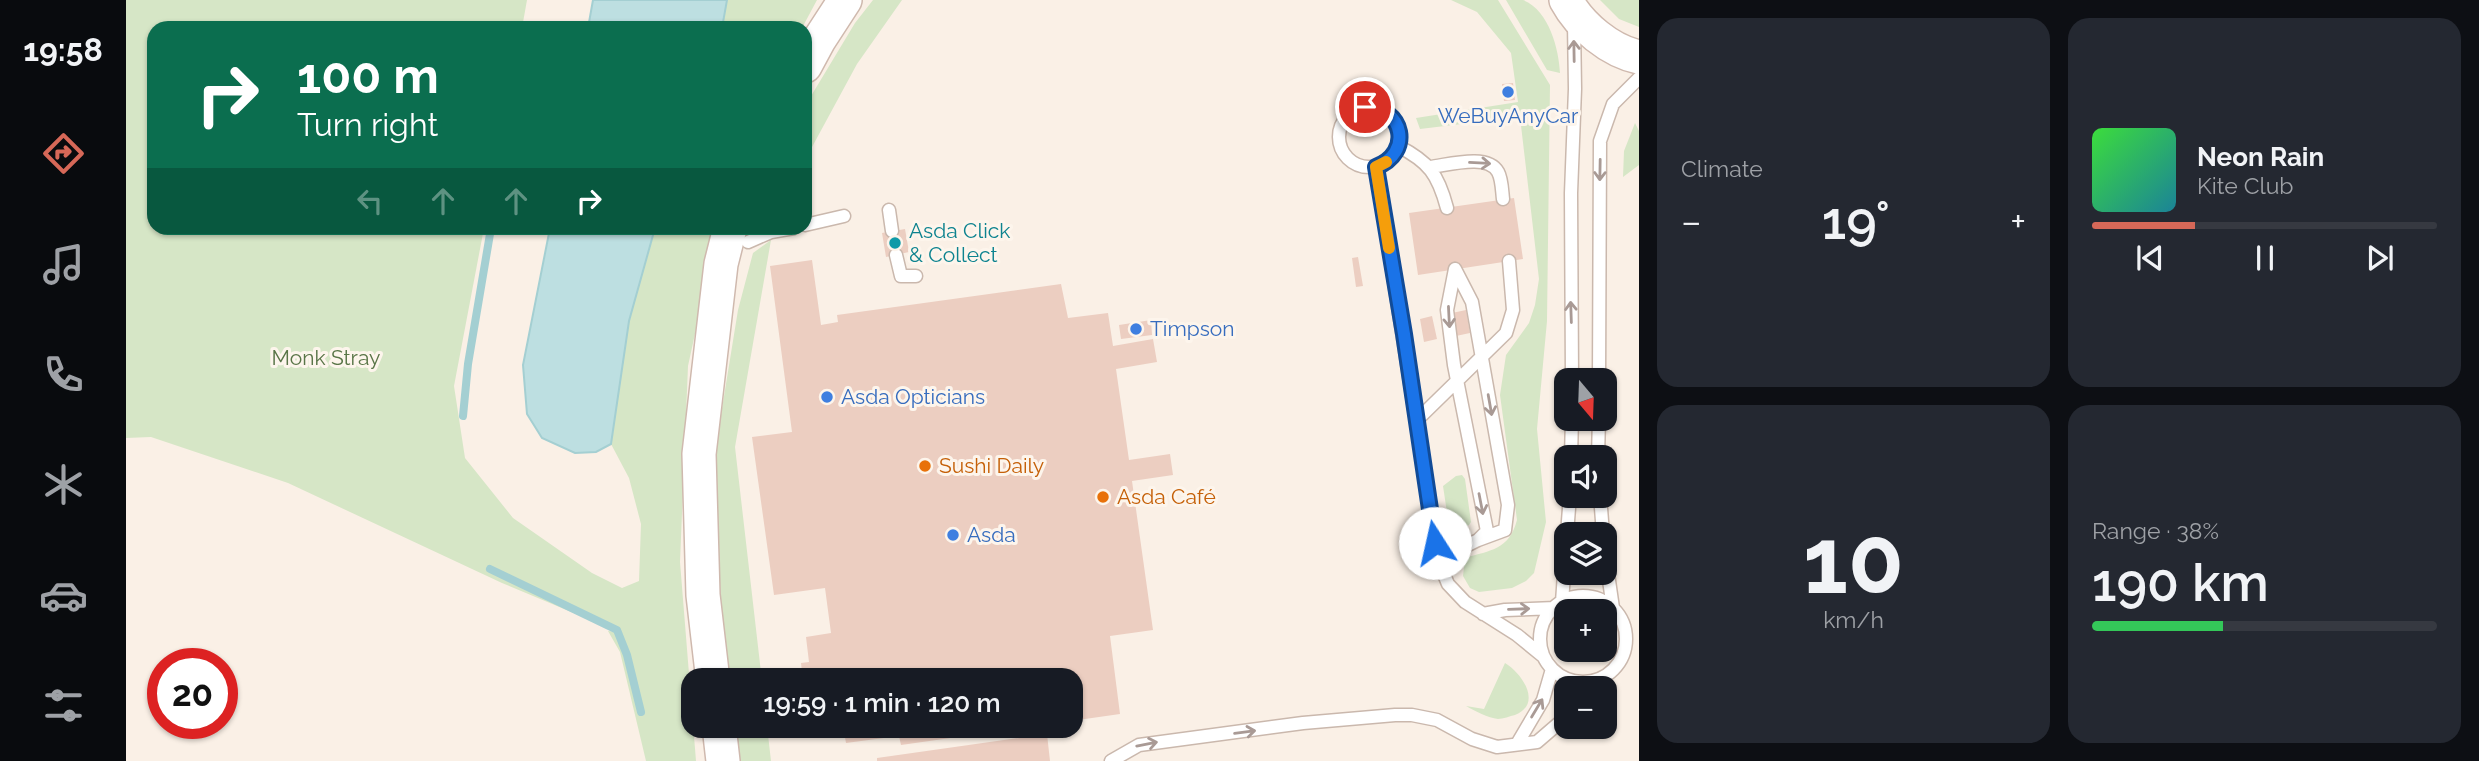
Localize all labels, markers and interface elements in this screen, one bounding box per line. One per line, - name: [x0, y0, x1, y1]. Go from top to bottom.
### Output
- text: 19:58: [23, 31, 103, 68]
- one-way arrow: [1568, 40, 1581, 63]
- text: 100 m: [297, 47, 439, 104]
- icon: right: [182, 49, 273, 140]
- pin: [1335, 77, 1395, 137]
- marker: WeBuyAnyCar: [1500, 84, 1516, 100]
- icon: arrive: [1346, 88, 1384, 126]
- place label: WeBuyAnyCar: [1438, 103, 1579, 128]
- text: Turn right: [297, 106, 438, 143]
- icon: directions: [39, 129, 88, 178]
- text: Neon Rain: [2197, 142, 2324, 172]
- text: Climate: [1681, 155, 1763, 182]
- one-way arrow: [1468, 157, 1491, 170]
- one-way arrow: [1593, 158, 1606, 181]
- text: Kite Club: [2197, 172, 2294, 199]
- icon: left: [351, 182, 389, 220]
- icon: ahead: [424, 182, 462, 220]
- icon: ahead: [497, 182, 535, 220]
- icon: right: [570, 182, 608, 220]
- text: 19°: [1822, 190, 1890, 251]
- text: −: [1681, 199, 1701, 244]
- text: +: [2010, 199, 2026, 244]
- place label: Asda Click & Collect: [909, 218, 1010, 267]
- marker: Asda Click & Collect: [887, 235, 903, 251]
- icon: previous: [2131, 239, 2169, 277]
- icon: pause: [2246, 239, 2284, 277]
- icon: next: [2361, 239, 2399, 277]
- icon: music: [39, 240, 88, 289]
- one-way arrow: [1565, 300, 1578, 323]
- one-way arrow: [1443, 305, 1456, 328]
- place label: Timpson: [1150, 316, 1235, 341]
- marker: Timpson: [1128, 321, 1144, 337]
- park label: Monk Stray: [272, 345, 380, 370]
- icon: phone: [39, 350, 88, 399]
- north arrow: [1554, 368, 1617, 430]
- map controls: [1554, 368, 1617, 739]
- place label: Asda Opticians: [841, 384, 985, 409]
- marker: Asda Opticians: [819, 389, 835, 405]
- one-way arrow: [1484, 393, 1497, 416]
- button: sound: [1554, 445, 1617, 508]
- place label: Sushi Daily: [939, 453, 1044, 478]
- marker: Sushi Daily: [917, 458, 933, 474]
- icon: climate: [39, 460, 88, 509]
- place label: Asda Café: [1117, 484, 1216, 509]
- marker: Asda Café: [1095, 489, 1111, 505]
- one-way arrow: [1475, 492, 1489, 515]
- position arrow: [1398, 506, 1472, 580]
- text: 10: [1803, 507, 1904, 614]
- text: Range · 38%: [2092, 517, 2219, 544]
- place label: Asda: [967, 522, 1016, 547]
- button: layers: [1554, 522, 1617, 585]
- marker: Asda: [945, 527, 961, 543]
- text: 190 km: [2092, 552, 2269, 613]
- icon: car: [39, 571, 88, 620]
- button: +: [1554, 599, 1617, 662]
- one-way arrow: [1507, 603, 1530, 616]
- text: km/h: [1823, 606, 1884, 633]
- speed limit sign: 20: [147, 648, 238, 739]
- button: −: [1554, 676, 1617, 739]
- icon: filters: [39, 681, 88, 730]
- text: 19:59 · 1 min · 120 m: [763, 688, 1001, 718]
- one-way arrow: [1531, 698, 1545, 718]
- one-way arrow: [1234, 725, 1256, 738]
- one-way arrow: [1135, 737, 1158, 751]

